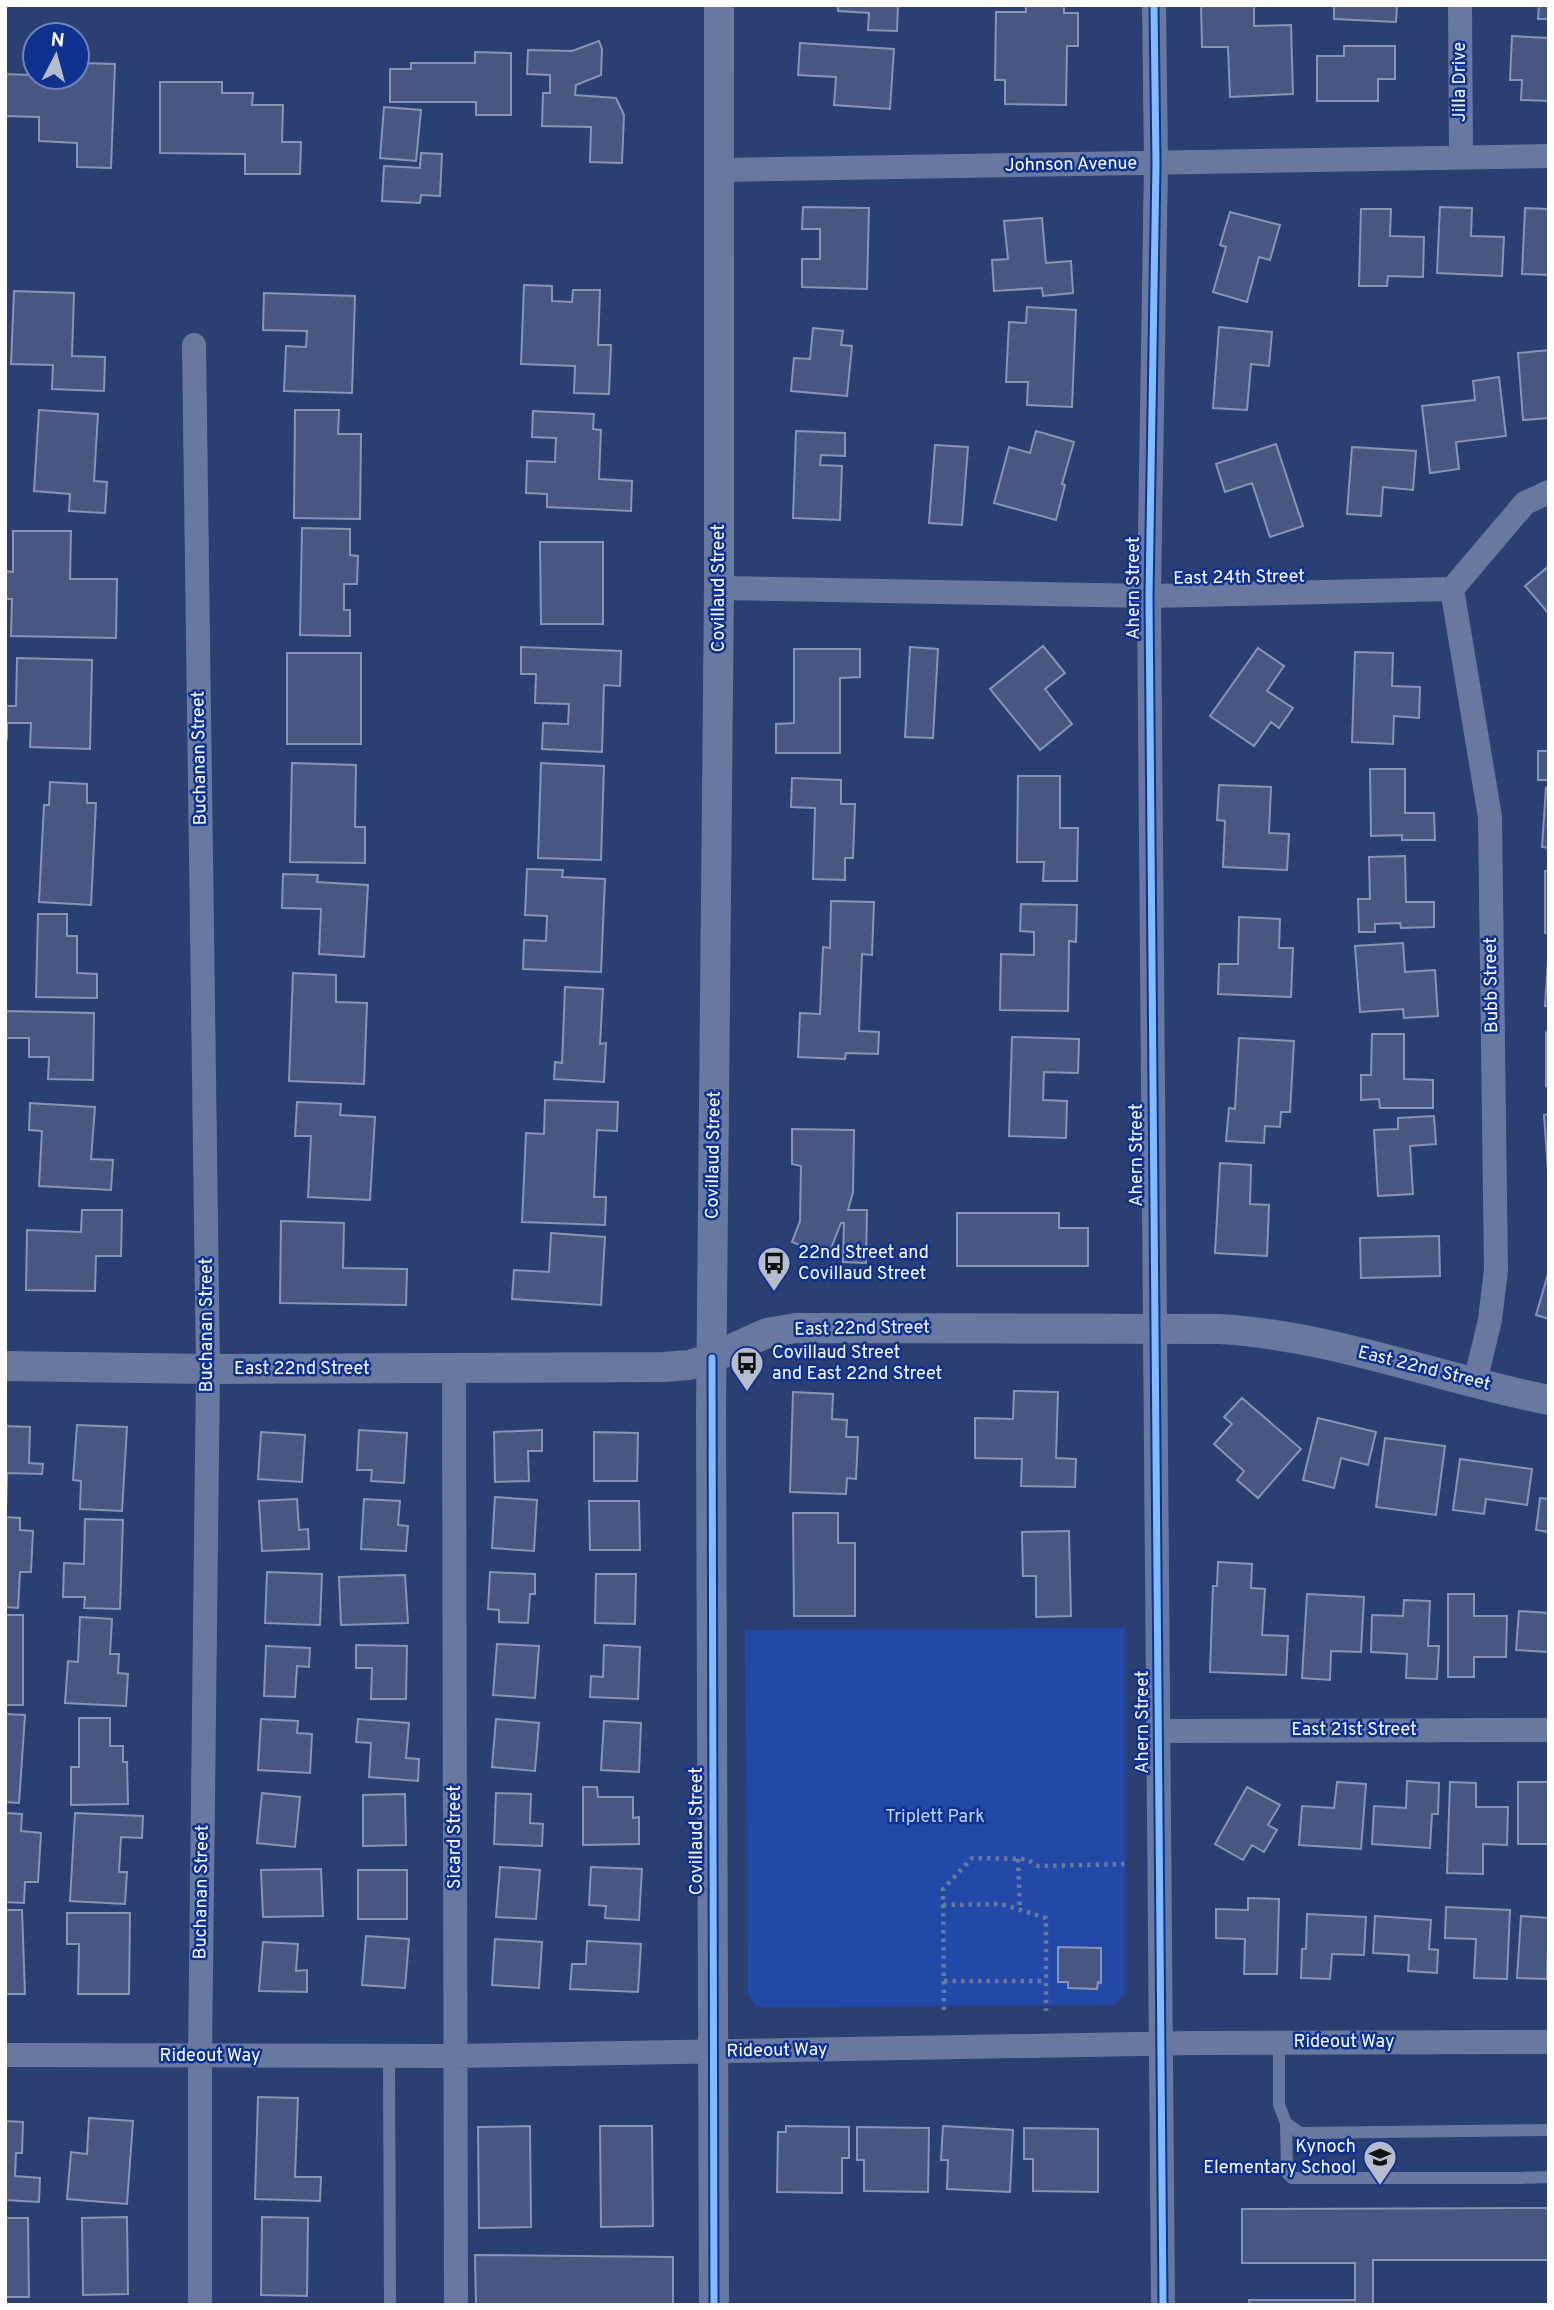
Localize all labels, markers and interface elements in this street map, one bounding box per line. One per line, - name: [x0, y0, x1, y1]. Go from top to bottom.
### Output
- north arrow: [21, 21, 91, 91]
- text: N: [50, 28, 66, 54]
- street label: Jilla Drive: [1449, 42, 1472, 122]
- street label: Johnson Avenue: [1005, 152, 1137, 178]
- street label: Covillaud Street: [708, 524, 731, 652]
- street label: Ahern Street: [1123, 536, 1146, 640]
- street label: East 24th Street: [1173, 565, 1305, 591]
- street label: Buchanan Street: [187, 690, 213, 826]
- street label: Bubb Street: [1480, 937, 1504, 1033]
- street label: Covillaud Street: [701, 1091, 727, 1219]
- street label: Ahern Street: [1126, 1103, 1149, 1207]
- place label: 22nd Street and Covillaud Street: [798, 1242, 929, 1286]
- bus stop icon: 22nd Street and Covillaud Street: [755, 1244, 793, 1293]
- street label: Buchanan Street: [196, 1258, 219, 1392]
- street label: East 22nd Street: [794, 1316, 930, 1342]
- street label: East 22nd Street: [1355, 1341, 1493, 1397]
- place label: Covillaud Street and East 22nd Street: [772, 1342, 942, 1386]
- bus stop icon: Covillaud Street and East 22nd Street: [728, 1344, 766, 1393]
- street label: East 22nd Street: [234, 1358, 370, 1381]
- street label: Ahern Street: [1132, 1670, 1155, 1774]
- street label: East 21st Street: [1291, 1719, 1417, 1742]
- street label: Covillaud Street: [686, 1767, 709, 1895]
- street label: Sicard Street: [444, 1785, 467, 1889]
- park label: Triplett Park: [885, 1806, 985, 1829]
- street label: Buchanan Street: [189, 1824, 215, 1960]
- street label: Rideout Way: [1293, 2031, 1395, 2054]
- street label: Rideout Way: [726, 2039, 828, 2063]
- street label: Rideout Way: [159, 2045, 261, 2068]
- place label: Kynoch Elementary School: [1203, 2136, 1356, 2180]
- school or university icon: Kynoch Elementary School: [1361, 2138, 1399, 2187]

